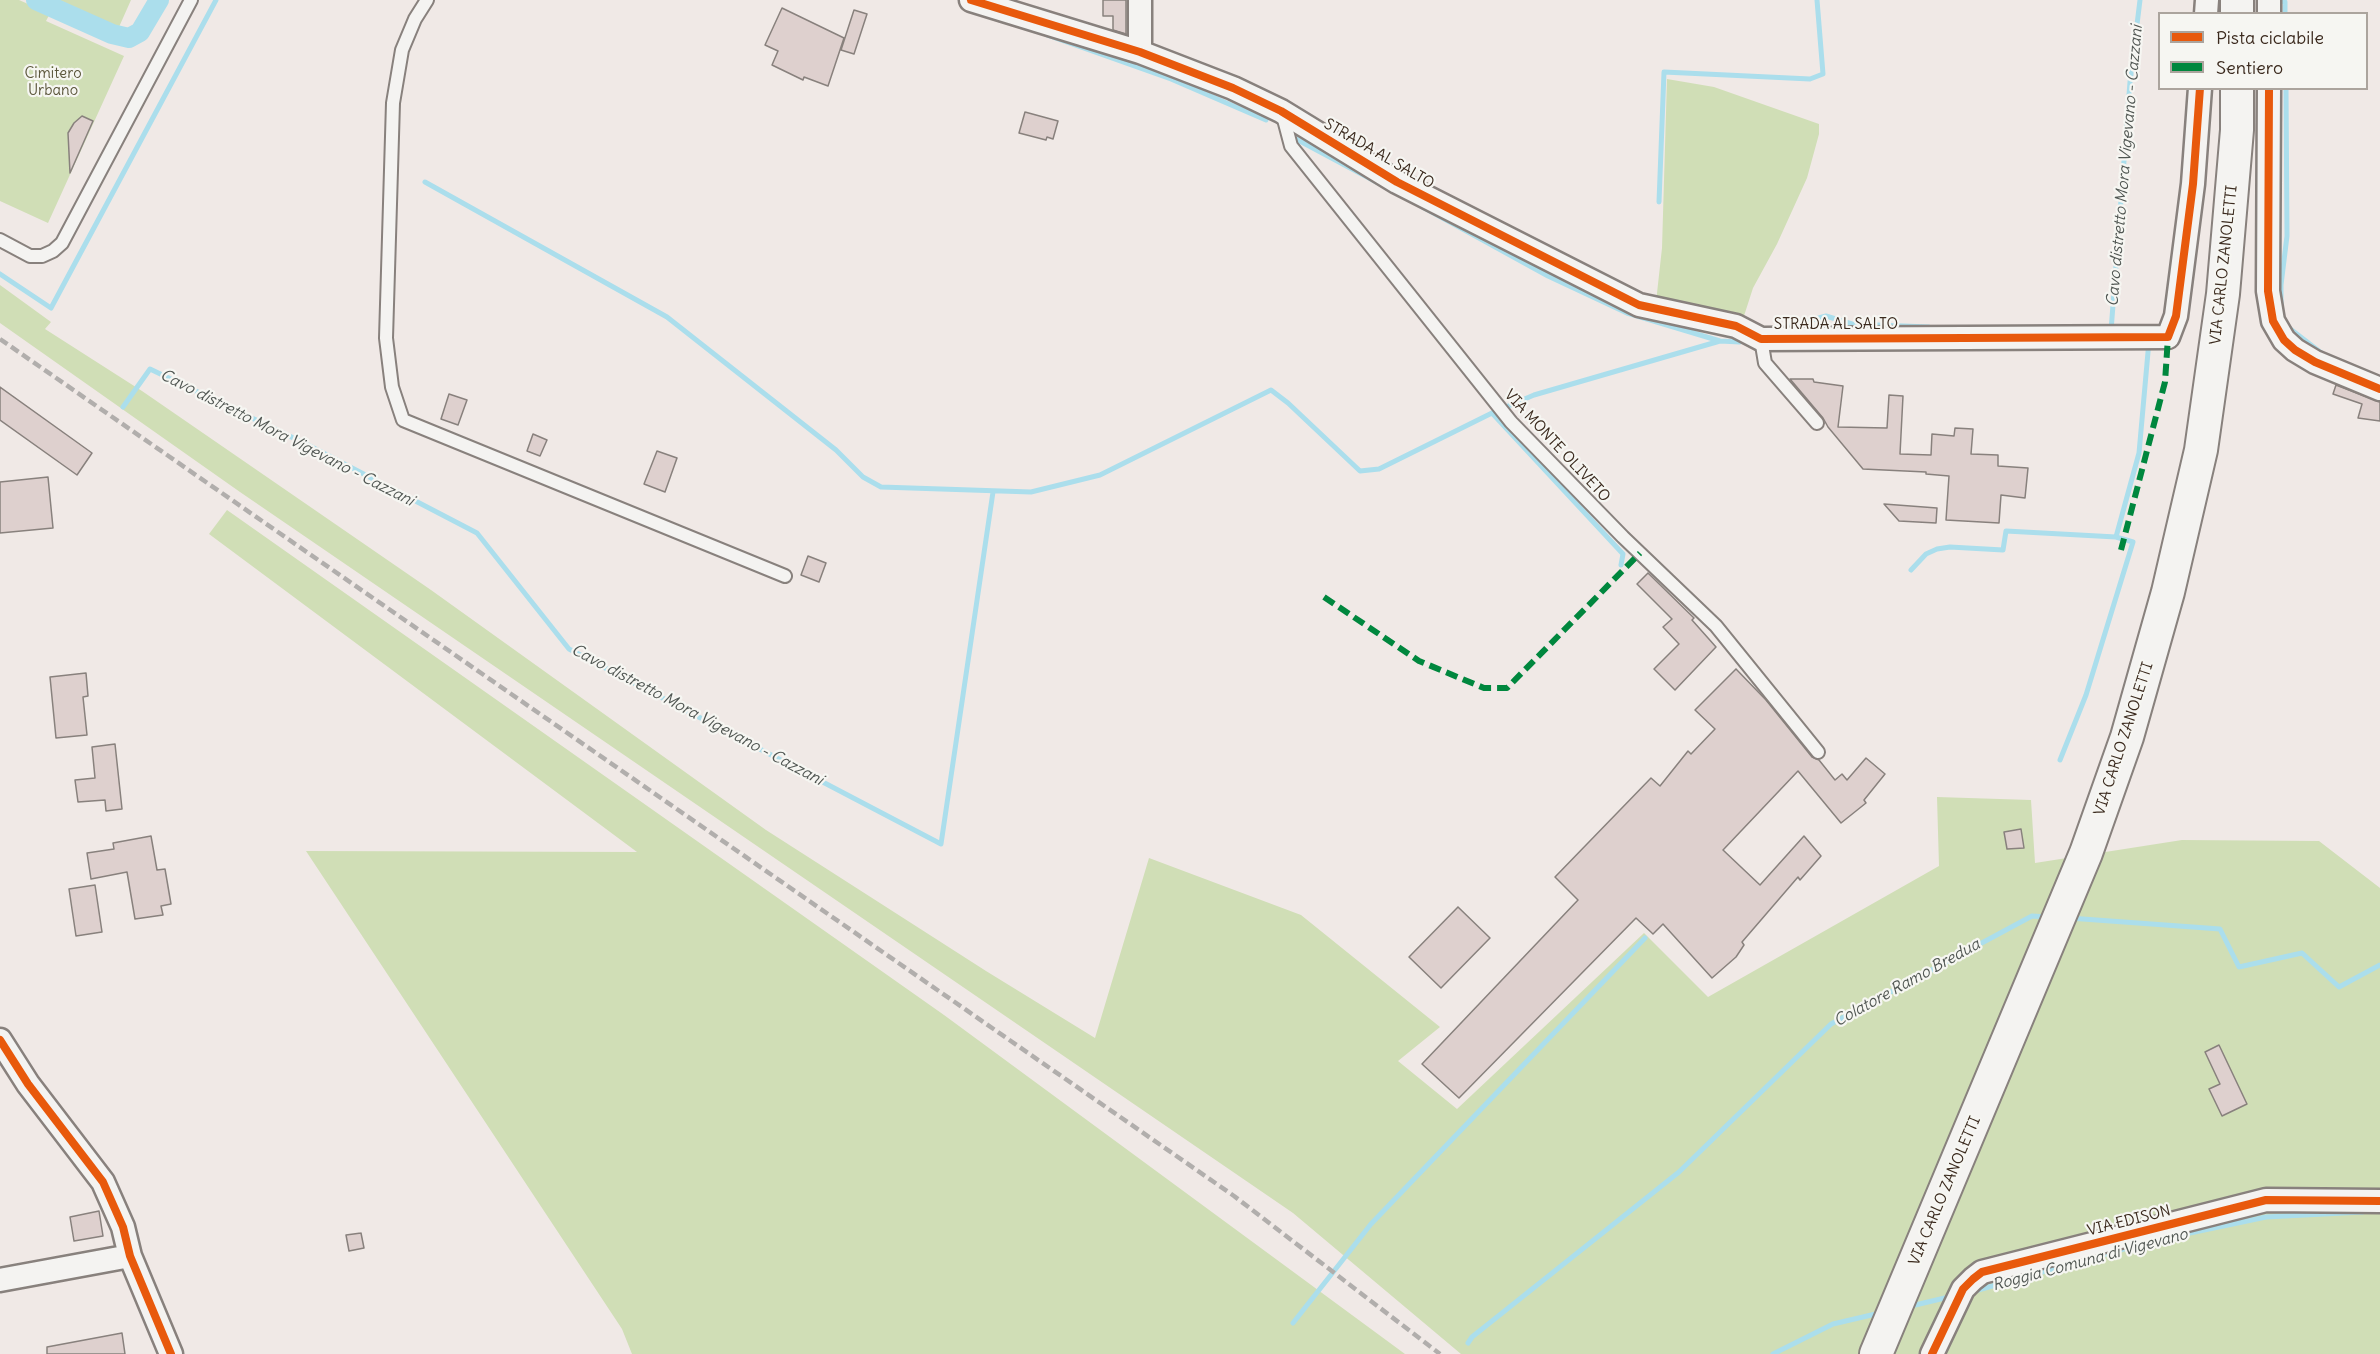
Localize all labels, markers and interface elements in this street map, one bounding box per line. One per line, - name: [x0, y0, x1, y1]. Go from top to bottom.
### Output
- legend: [2158, 12, 2368, 90]
- water label: Cavo distretto Mora Vigevano - Cazzani: [2103, 24, 2147, 308]
- text: Pista ciclabile: [2216, 26, 2324, 49]
- text: Sentiero: [2216, 56, 2283, 79]
- park label: Cimitero Urbano: [24, 65, 82, 100]
- street label: STRADA AL SALTO: [1321, 115, 1437, 193]
- street label: VIA CARLO ZANOLETTI: [2207, 184, 2241, 346]
- street label: STRADA AL SALTO: [1774, 316, 1898, 334]
- water label: Cavo distretto Mora Vigevano - Cazzani: [157, 365, 417, 511]
- street label: VIA MONTE OLIVETO: [1500, 386, 1614, 506]
- water label: Cavo distretto Mora Vigevano - Cazzani: [568, 640, 826, 790]
- street label: VIA CARLO ZANOLETTI: [2091, 660, 2157, 818]
- water label: Colatore Ramo Bredua: [1831, 935, 1983, 1031]
- street label: VIA CARLO ZANOLETTI: [1905, 1114, 1985, 1268]
- street label: VIA EDISON: [2086, 1202, 2172, 1240]
- water label: Roggia Comuna di Vigevano: [1990, 1225, 2190, 1295]

